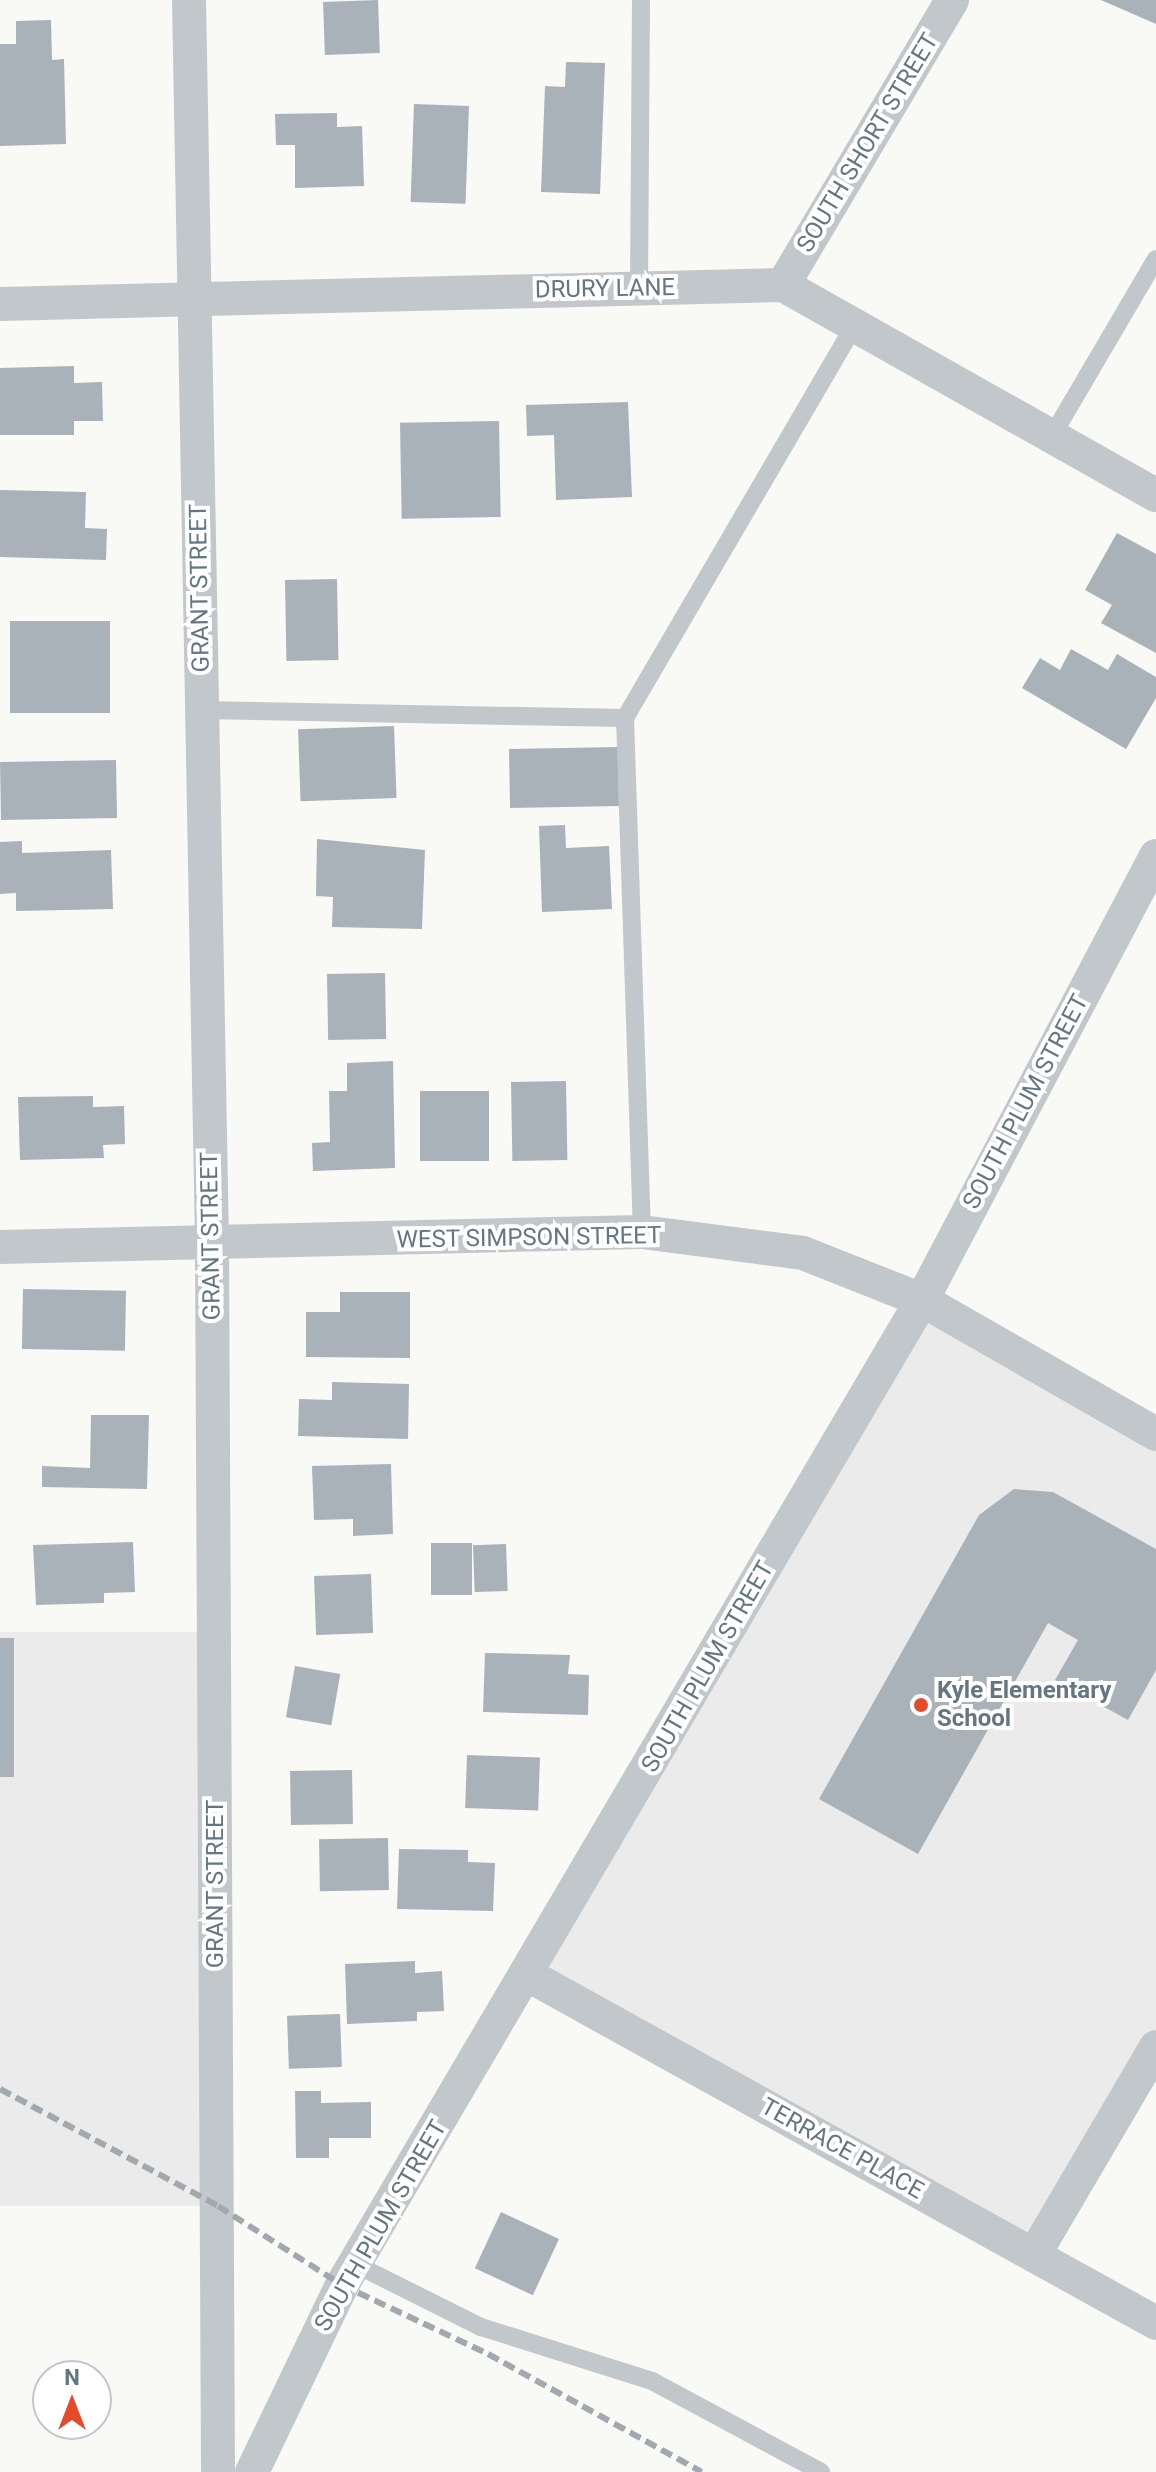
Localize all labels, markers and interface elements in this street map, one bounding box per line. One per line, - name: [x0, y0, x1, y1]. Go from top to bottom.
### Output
- street label: SOUTH SHORT STREET: [791, 28, 945, 258]
- street label: DRURY LANE: [535, 273, 675, 305]
- street label: GRANT STREET: [184, 503, 216, 673]
- street label: SOUTH PLUM STREET: [957, 990, 1095, 1214]
- street label: GRANT STREET: [195, 1151, 227, 1321]
- street label: WEST SIMPSON STREET: [396, 1221, 662, 1255]
- street label: SOUTH PLUM STREET: [636, 1556, 780, 1778]
- place label: Kyle Elementary School: [937, 1677, 1111, 1733]
- marker: Kyle Elementary School: [912, 1696, 930, 1714]
- street label: GRANT STREET: [202, 1799, 230, 1969]
- street label: TERRACE PLACE: [756, 2092, 928, 2206]
- street label: SOUTH PLUM STREET: [309, 2115, 453, 2337]
- north arrow: [32, 2360, 112, 2440]
- text: N: [64, 2365, 80, 2390]

